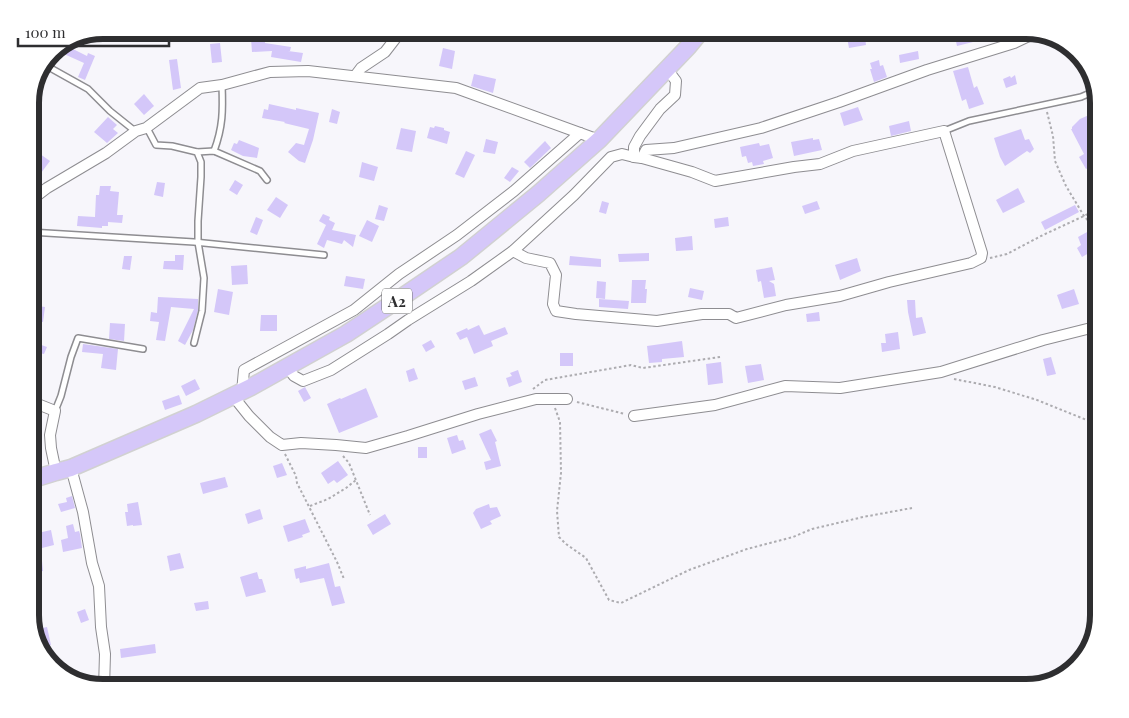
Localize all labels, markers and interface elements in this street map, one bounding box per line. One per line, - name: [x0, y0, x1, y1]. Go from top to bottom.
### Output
- scale bar: [18, 15, 169, 47]
- text: 100 m: [25, 22, 66, 42]
- road number: A2: [382, 288, 412, 314]

